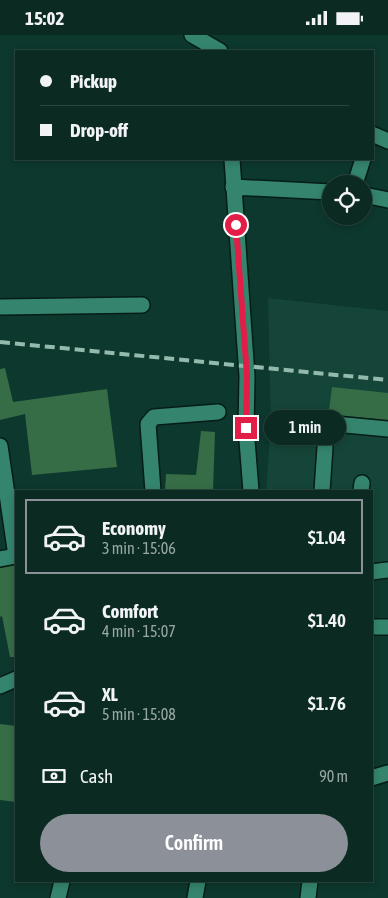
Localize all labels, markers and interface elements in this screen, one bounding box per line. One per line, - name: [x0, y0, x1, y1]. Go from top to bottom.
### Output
- text: 15:02: [25, 7, 64, 29]
- text: Pickup: [70, 70, 117, 92]
- text: Drop-off: [70, 119, 128, 141]
- map controls: [322, 175, 372, 225]
- button: locate: [322, 175, 372, 225]
- route start: [225, 214, 247, 236]
- callout: 1 min: [264, 411, 346, 445]
- route end: [235, 417, 257, 439]
- text: 1 min: [289, 418, 321, 436]
- icon: car: [42, 514, 87, 559]
- text: Economy: [102, 517, 166, 539]
- text: $1.04: [308, 526, 346, 548]
- text: 3 min · 15:06: [102, 539, 176, 557]
- icon: car: [42, 597, 87, 642]
- text: Comfort: [102, 600, 158, 622]
- text: $1.40: [308, 609, 346, 631]
- text: 4 min · 15:07: [102, 622, 176, 640]
- icon: car: [42, 680, 87, 725]
- text: XL: [102, 683, 118, 705]
- text: $1.76: [308, 692, 346, 714]
- text: 5 min · 15:08: [102, 705, 176, 723]
- icon: cash: [40, 762, 68, 790]
- text: Cash: [80, 765, 113, 787]
- text: 90 m: [319, 767, 348, 785]
- button: Confirm: [40, 814, 348, 872]

